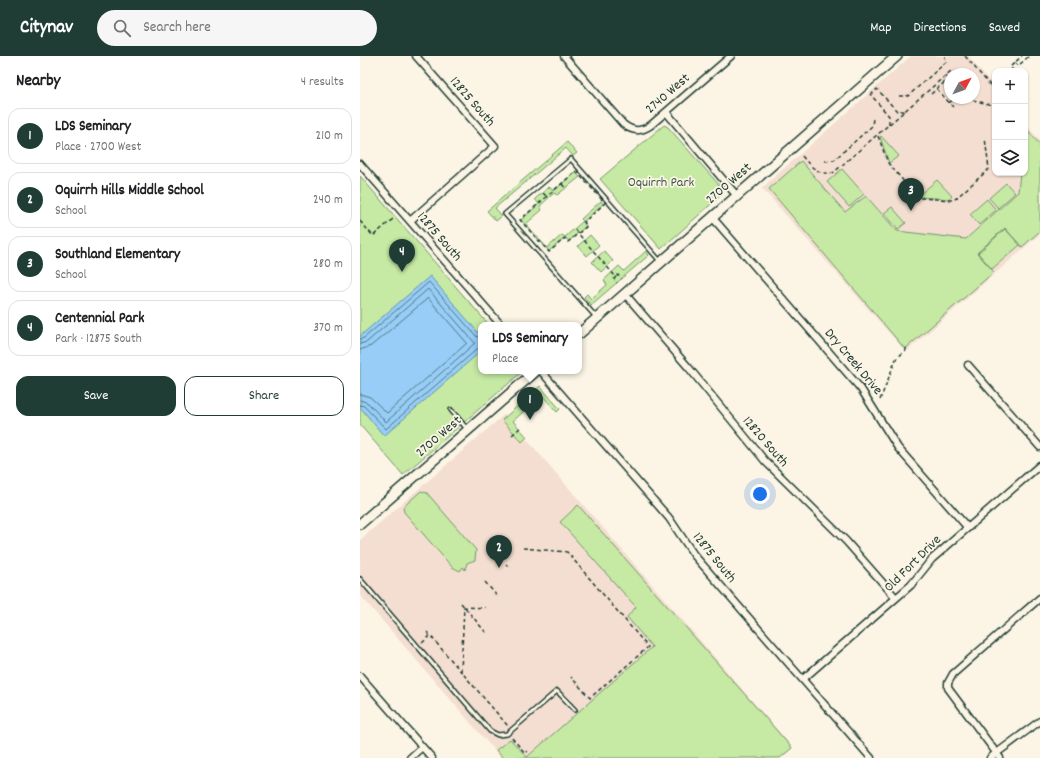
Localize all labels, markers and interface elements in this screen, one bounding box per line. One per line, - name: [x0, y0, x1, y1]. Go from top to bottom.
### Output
- search box: [97, 10, 377, 46]
- text: Citynav: [20, 15, 73, 42]
- icon: search: [111, 17, 133, 39]
- text: Search here: [143, 17, 211, 39]
- text: Map: [870, 18, 892, 38]
- text: Directions: [914, 18, 967, 38]
- text: Saved: [989, 18, 1020, 38]
- north arrow: [944, 68, 980, 104]
- map controls: [992, 68, 1028, 176]
- button: +: [992, 68, 1028, 104]
- street label: 2740 West: [641, 69, 695, 119]
- text: Nearby: [16, 70, 60, 94]
- text: 4 results: [301, 73, 344, 92]
- street label: 12825 South: [445, 73, 499, 131]
- button: −: [992, 104, 1028, 140]
- text: LDS Seminary: [55, 116, 131, 138]
- text: 1: [29, 127, 31, 146]
- text: 210 m: [315, 127, 343, 146]
- text: Place · 2700 West: [55, 138, 141, 157]
- button: layers: [992, 140, 1028, 176]
- street label: 2700 West: [702, 158, 756, 210]
- park label: Oquirrh Park: [628, 173, 695, 193]
- pin: 3: [898, 178, 924, 211]
- text: Oquirrh Hills Middle School: [55, 180, 204, 202]
- text: 2: [27, 191, 33, 210]
- text: 240 m: [313, 191, 343, 210]
- text: School: [55, 202, 87, 221]
- street label: 12875 South: [412, 208, 466, 266]
- pin: 4: [389, 239, 415, 272]
- text: Southland Elementary: [55, 244, 180, 266]
- text: 3: [27, 255, 33, 274]
- text: 280 m: [313, 255, 343, 274]
- text: School: [55, 266, 87, 285]
- text: Centennial Park: [55, 308, 144, 330]
- text: 4: [27, 319, 33, 338]
- text: 370 m: [313, 319, 343, 338]
- popup: [478, 322, 582, 374]
- street label: Dry Creek Drive: [819, 324, 887, 400]
- text: LDS Seminary: [492, 328, 568, 350]
- text: Park · 12875 South: [55, 330, 142, 349]
- text: Place: [492, 350, 518, 369]
- button: Save: [16, 376, 176, 416]
- button: Share: [184, 376, 344, 416]
- pin: 1: [517, 387, 543, 420]
- street label: 2700 West: [412, 411, 466, 463]
- street label: 12820 South: [737, 412, 793, 472]
- your location: [750, 484, 770, 504]
- street label: 12875 South: [687, 528, 741, 588]
- street label: Old Fort Drive: [880, 531, 946, 597]
- pin: 2: [486, 535, 512, 568]

